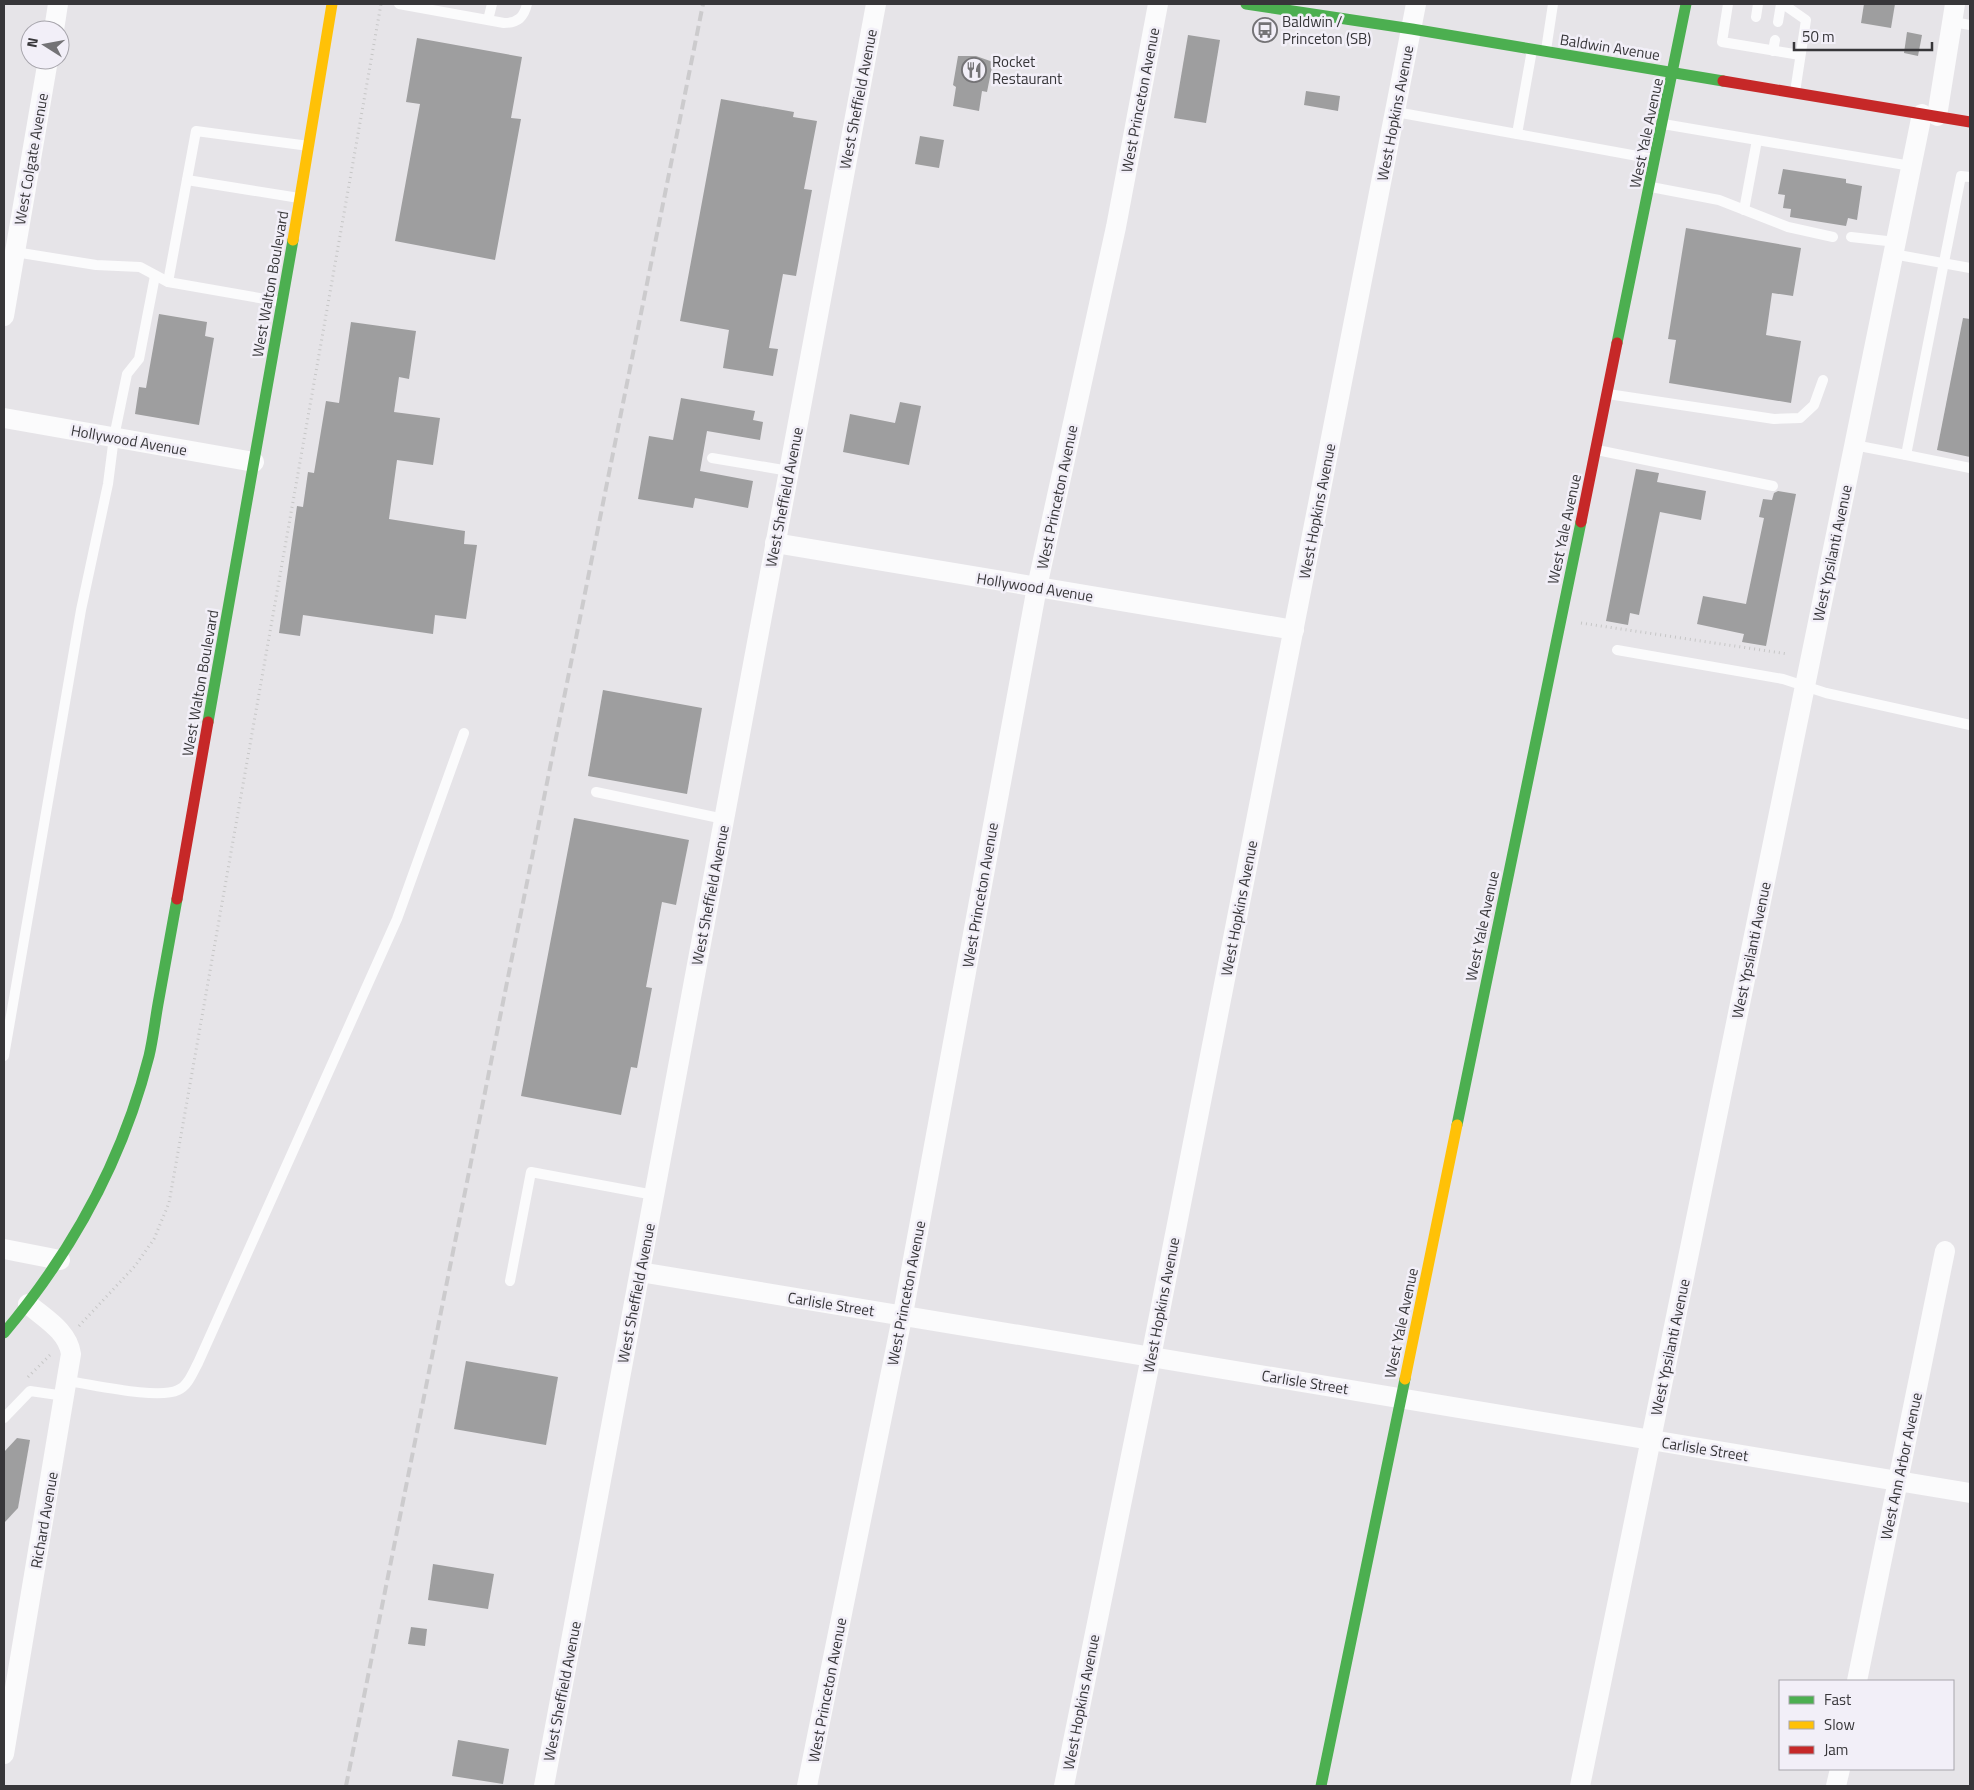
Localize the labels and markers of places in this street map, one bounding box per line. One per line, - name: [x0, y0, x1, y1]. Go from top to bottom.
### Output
- place label: Baldwin / Princeton (SB): [1282, 10, 1371, 50]
- bus stop icon: Baldwin / Princeton (SB): [1252, 17, 1278, 43]
- place label: Rocket Restaurant: [992, 50, 1063, 90]
- restaurant icon: Rocket Restaurant: [961, 57, 987, 83]

